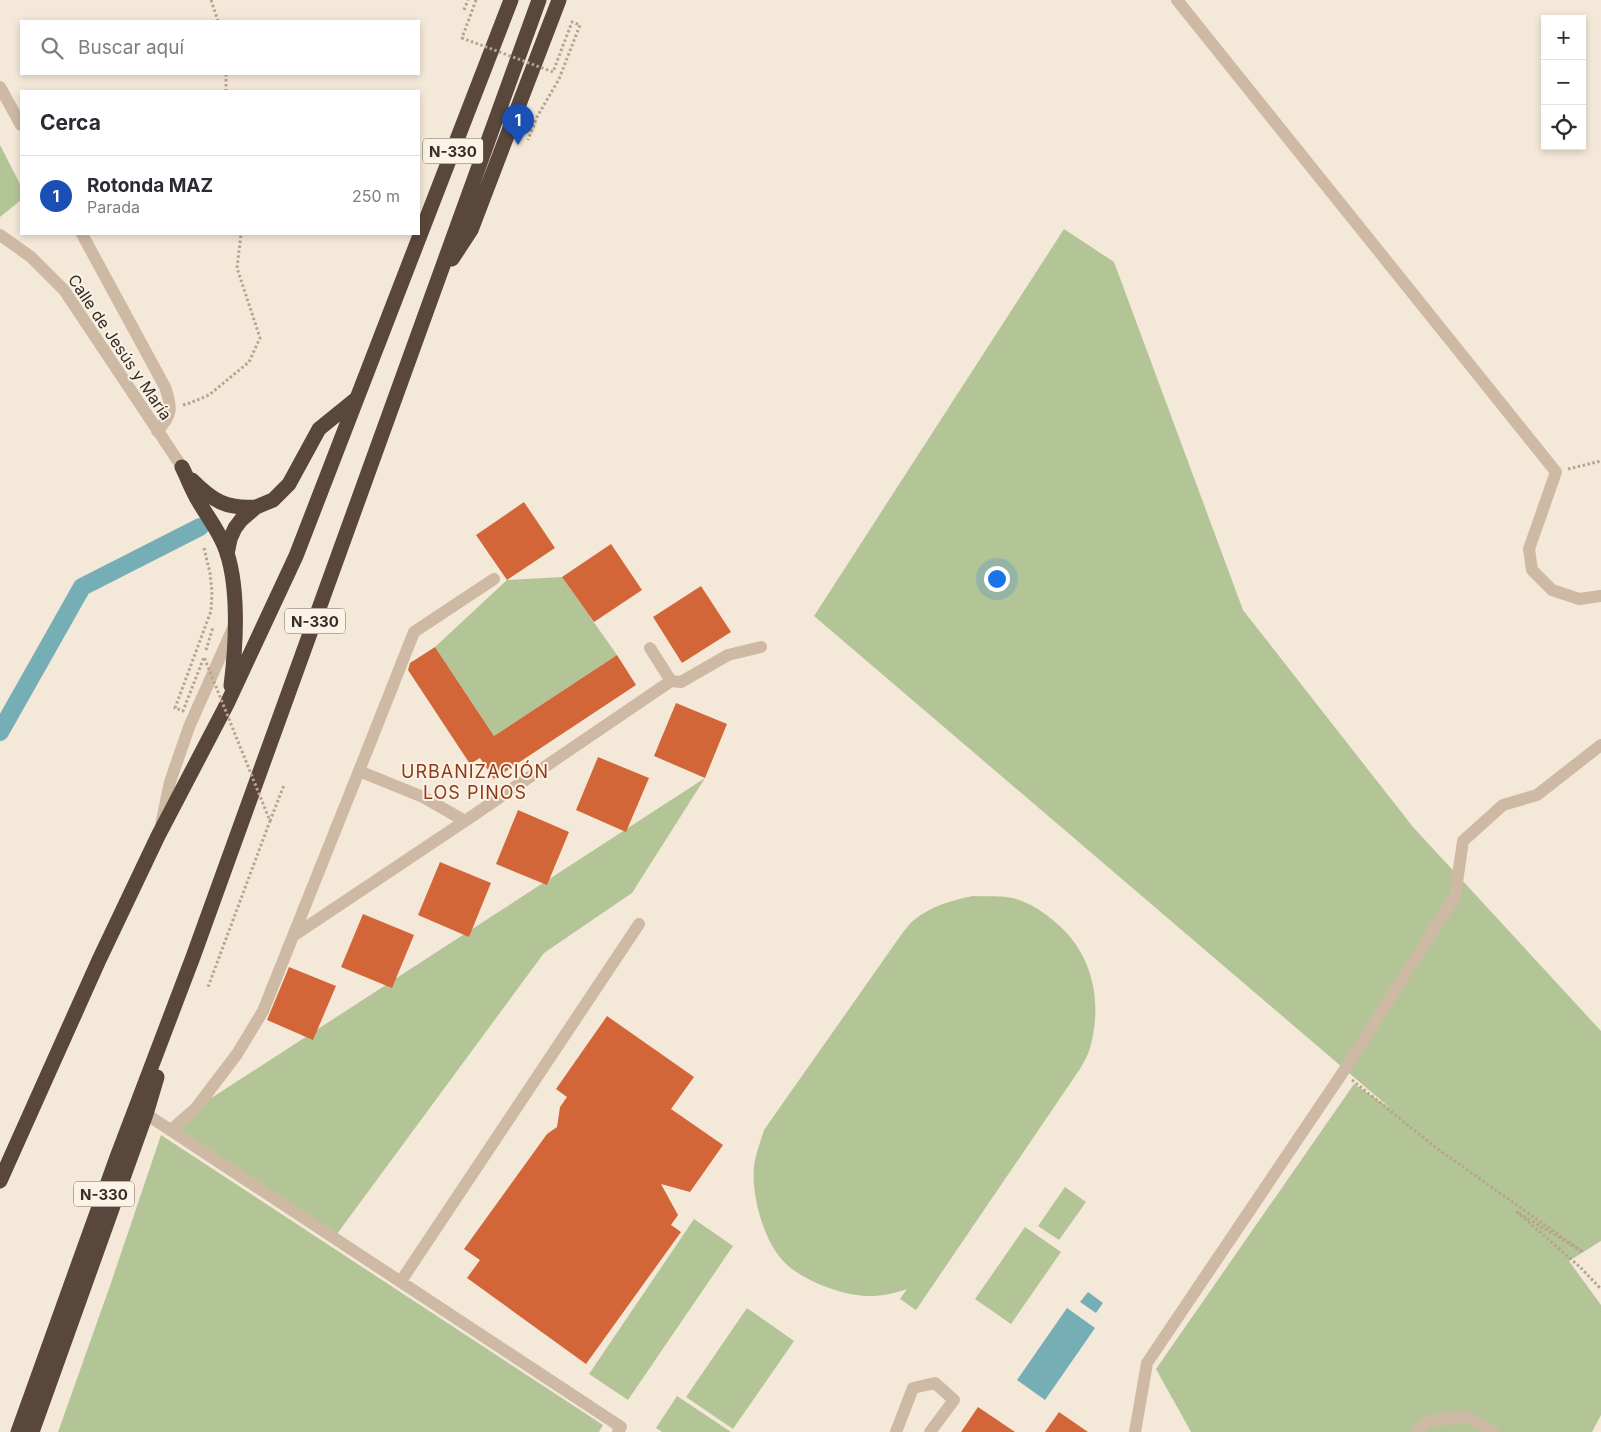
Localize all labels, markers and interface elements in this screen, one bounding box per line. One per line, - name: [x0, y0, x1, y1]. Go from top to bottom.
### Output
- map controls: [1541, 15, 1586, 150]
- button: +: [1541, 15, 1586, 60]
- search box: [20, 20, 420, 75]
- icon: search: [38, 34, 66, 62]
- text: Buscar aquí: [78, 36, 184, 59]
- button: −: [1541, 60, 1586, 105]
- pin: 1: [502, 104, 534, 145]
- button: locate: [1541, 105, 1586, 150]
- text: Cerca: [40, 110, 101, 135]
- road number: N-330: [423, 138, 483, 164]
- text: Rotonda MAZ: [87, 174, 213, 197]
- text: 1: [53, 186, 59, 206]
- text: 250 m: [352, 186, 400, 206]
- text: Parada: [87, 197, 140, 217]
- street label: Calle de Jesús y María: [64, 270, 176, 424]
- your location: [984, 566, 1010, 592]
- road number: N-330: [285, 608, 345, 634]
- district label: URBANIZACIÓN LOS PINOS: [401, 760, 549, 803]
- road number: N-330: [74, 1182, 134, 1206]

